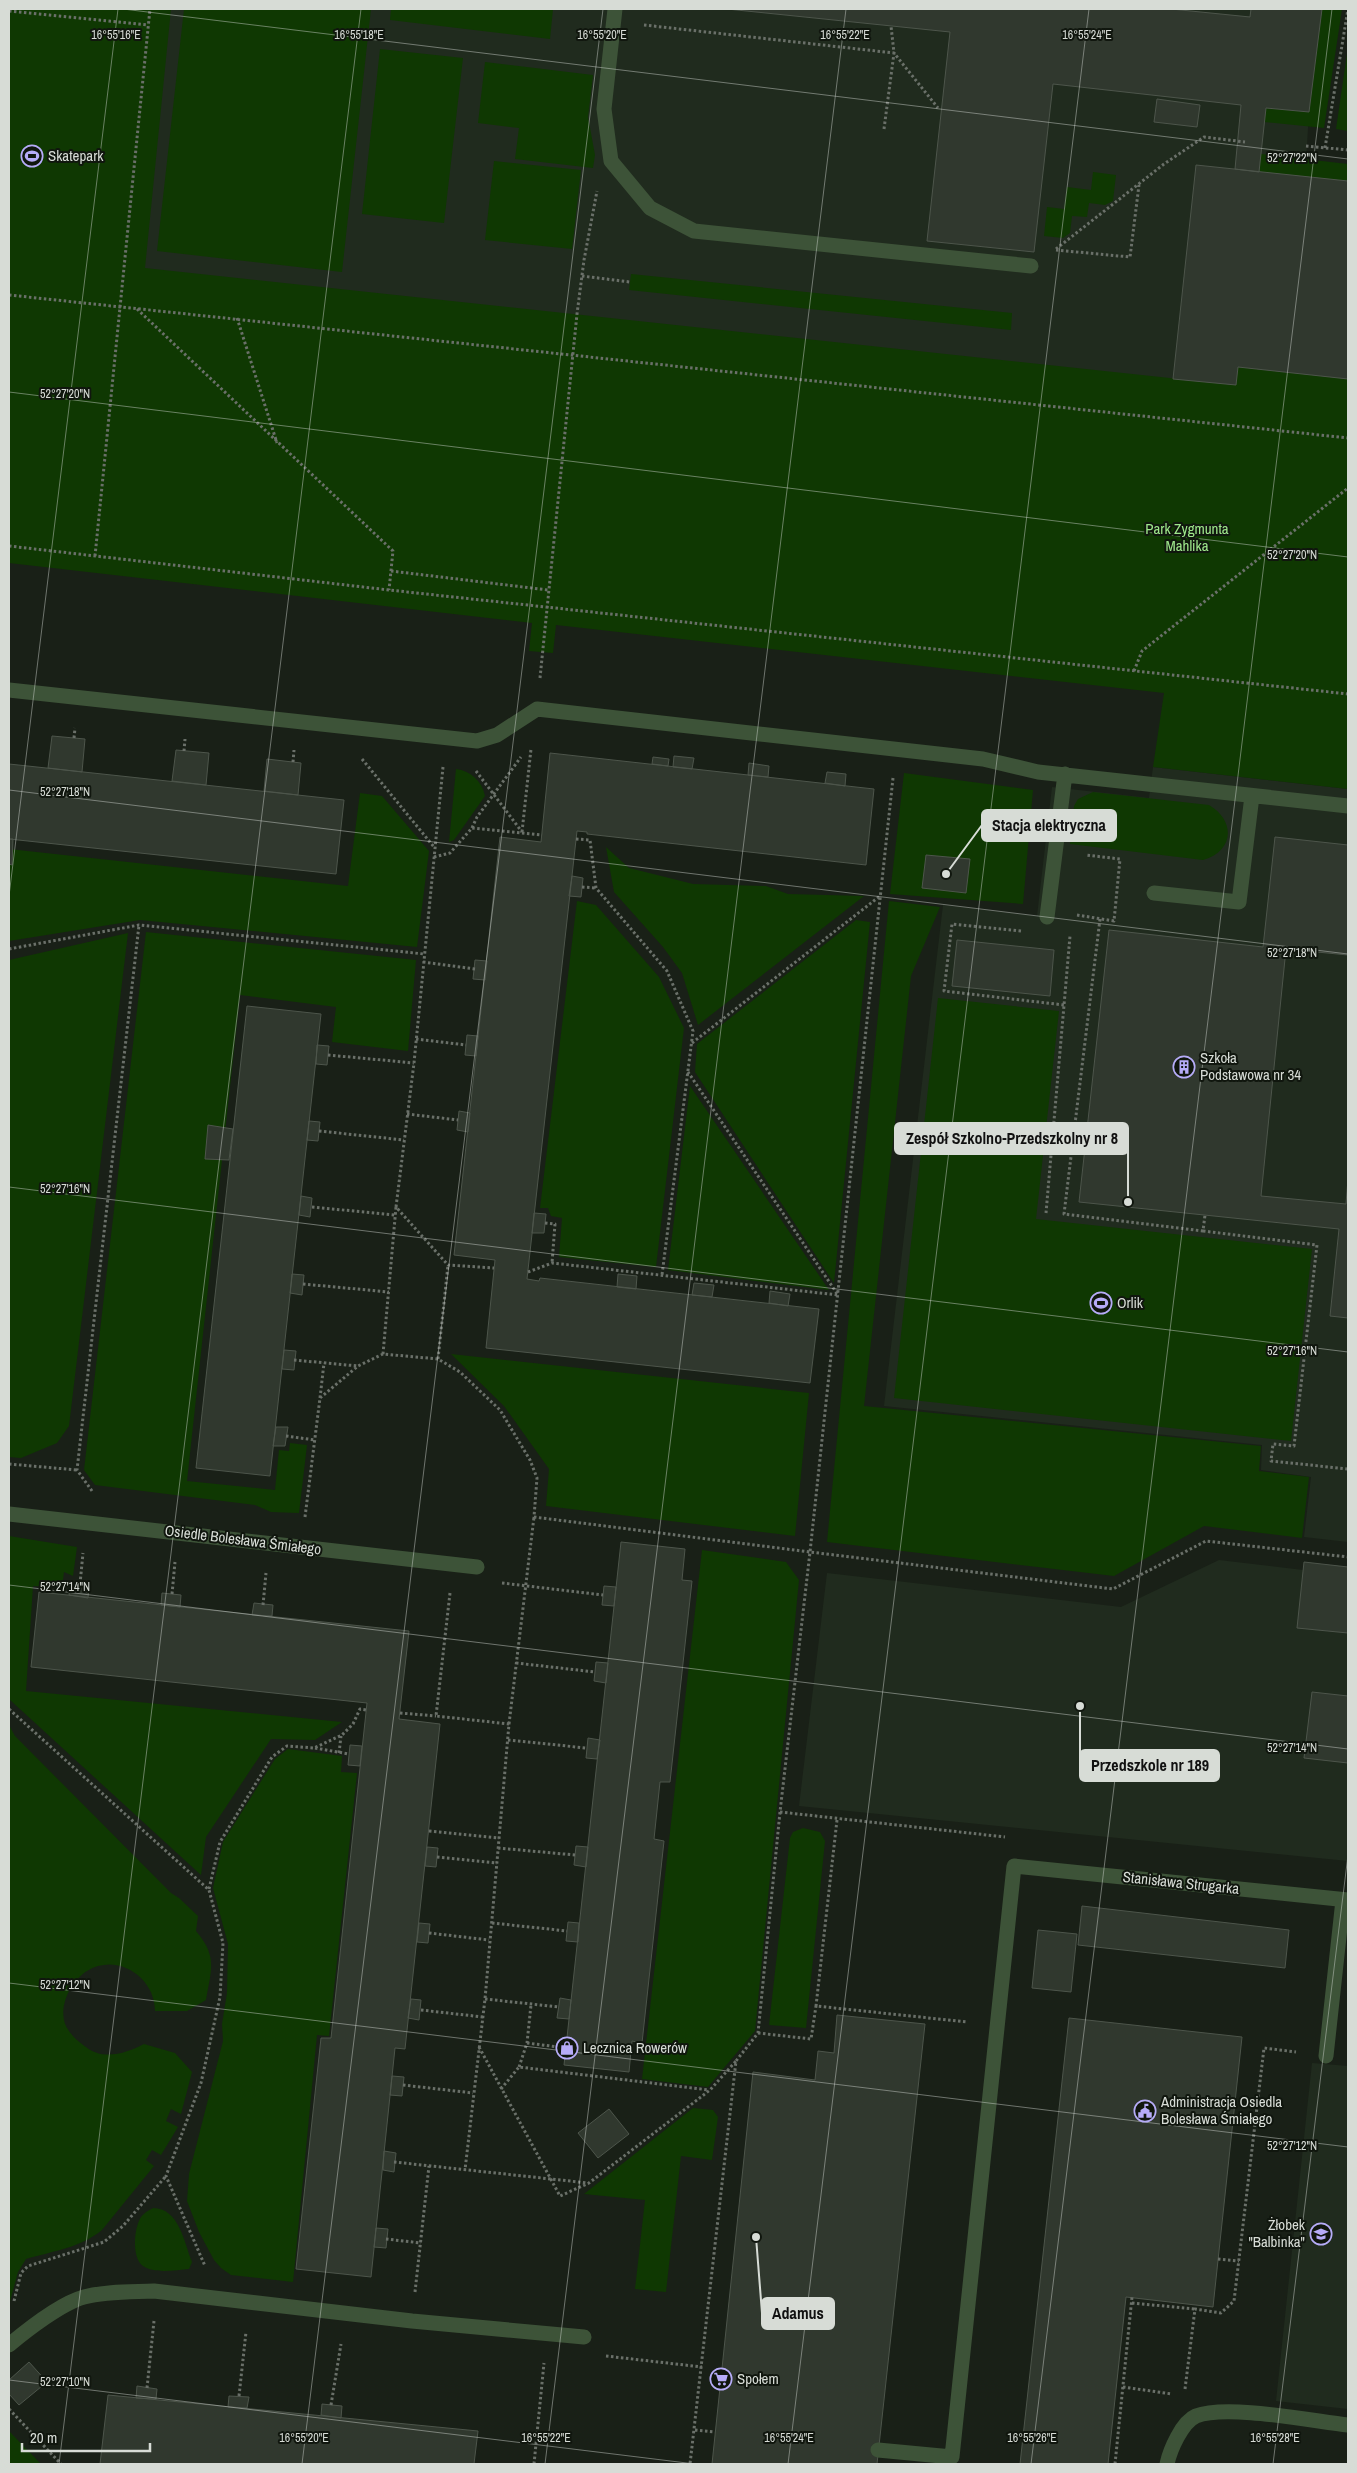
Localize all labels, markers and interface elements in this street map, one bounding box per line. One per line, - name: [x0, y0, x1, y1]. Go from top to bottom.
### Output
- text: 16°55'16"E: [91, 27, 141, 43]
- text: 16°55'18"E: [334, 27, 384, 43]
- text: 16°55'20"E: [577, 27, 627, 43]
- text: 16°55'22"E: [820, 27, 870, 43]
- text: 16°55'24"E: [1062, 27, 1112, 43]
- sports icon: Skatepark: [20, 144, 44, 168]
- place label: Skatepark: [48, 145, 104, 166]
- text: 52°27'22"N: [1267, 150, 1317, 166]
- text: 52°27'20"N: [40, 386, 90, 402]
- park label: Park Zygmunta Mahlika: [1145, 518, 1229, 556]
- text: 52°27'20"N: [1267, 547, 1317, 563]
- text: 52°27'18"N: [40, 784, 90, 800]
- callout: Stacja elektryczna: [982, 810, 1116, 841]
- text: Stacja elektryczna: [992, 814, 1107, 836]
- text: 52°27'18"N: [1267, 945, 1317, 961]
- place label: Szkoła Podstawowa nr 34: [1200, 1047, 1301, 1085]
- building icon: Szkoła Podstawowa nr 34: [1172, 1055, 1196, 1079]
- callout: Zespół Szkolno-Przedszkolny nr 8: [895, 1123, 1128, 1154]
- text: Zespół Szkolno-Przedszkolny nr 8: [906, 1127, 1118, 1149]
- text: 52°27'16"N: [40, 1181, 90, 1197]
- sports icon: Orlik: [1089, 1291, 1113, 1315]
- place label: Orlik: [1117, 1292, 1144, 1313]
- text: 52°27'16"N: [1267, 1343, 1317, 1359]
- street label: Osiedle Bolesława Śmiałego: [164, 1520, 323, 1560]
- text: 52°27'14"N: [40, 1579, 90, 1595]
- text: 52°27'14"N: [1267, 1740, 1317, 1756]
- callout: Przedszkole nr 189: [1080, 1750, 1219, 1781]
- text: Przedszkole nr 189: [1091, 1754, 1209, 1776]
- street label: Stanisława Strugarka: [1122, 1866, 1240, 1899]
- text: 52°27'12"N: [40, 1977, 90, 1993]
- shop icon: Lecznica Rowerów: [555, 2036, 579, 2060]
- place label: Lecznica Rowerów: [583, 2037, 687, 2058]
- place label: Administracja Osiedla Bolesława Śmiałego: [1160, 2091, 1282, 2129]
- public building icon: Administracja Osiedla Bolesława Śmiałego: [1133, 2099, 1157, 2123]
- text: 52°27'12"N: [1267, 2138, 1317, 2154]
- place label: Żłobek "Balbinka": [1248, 2214, 1306, 2252]
- school or university icon: Żłobek "Balbinka": [1309, 2222, 1333, 2246]
- callout: Adamus: [762, 2298, 834, 2329]
- text: Adamus: [772, 2302, 824, 2324]
- supermarket icon: Społem: [709, 2367, 733, 2391]
- place label: Społem: [737, 2368, 779, 2389]
- text: 52°27'10"N: [40, 2374, 90, 2390]
- scale bar: [22, 2420, 150, 2452]
- text: 20 m: [30, 2427, 57, 2448]
- text: 16°55'20"E: [279, 2430, 329, 2446]
- text: 16°55'22"E: [521, 2430, 571, 2446]
- text: 16°55'24"E: [764, 2430, 814, 2446]
- text: 16°55'26"E: [1007, 2430, 1057, 2446]
- text: 16°55'28"E: [1250, 2430, 1300, 2446]

